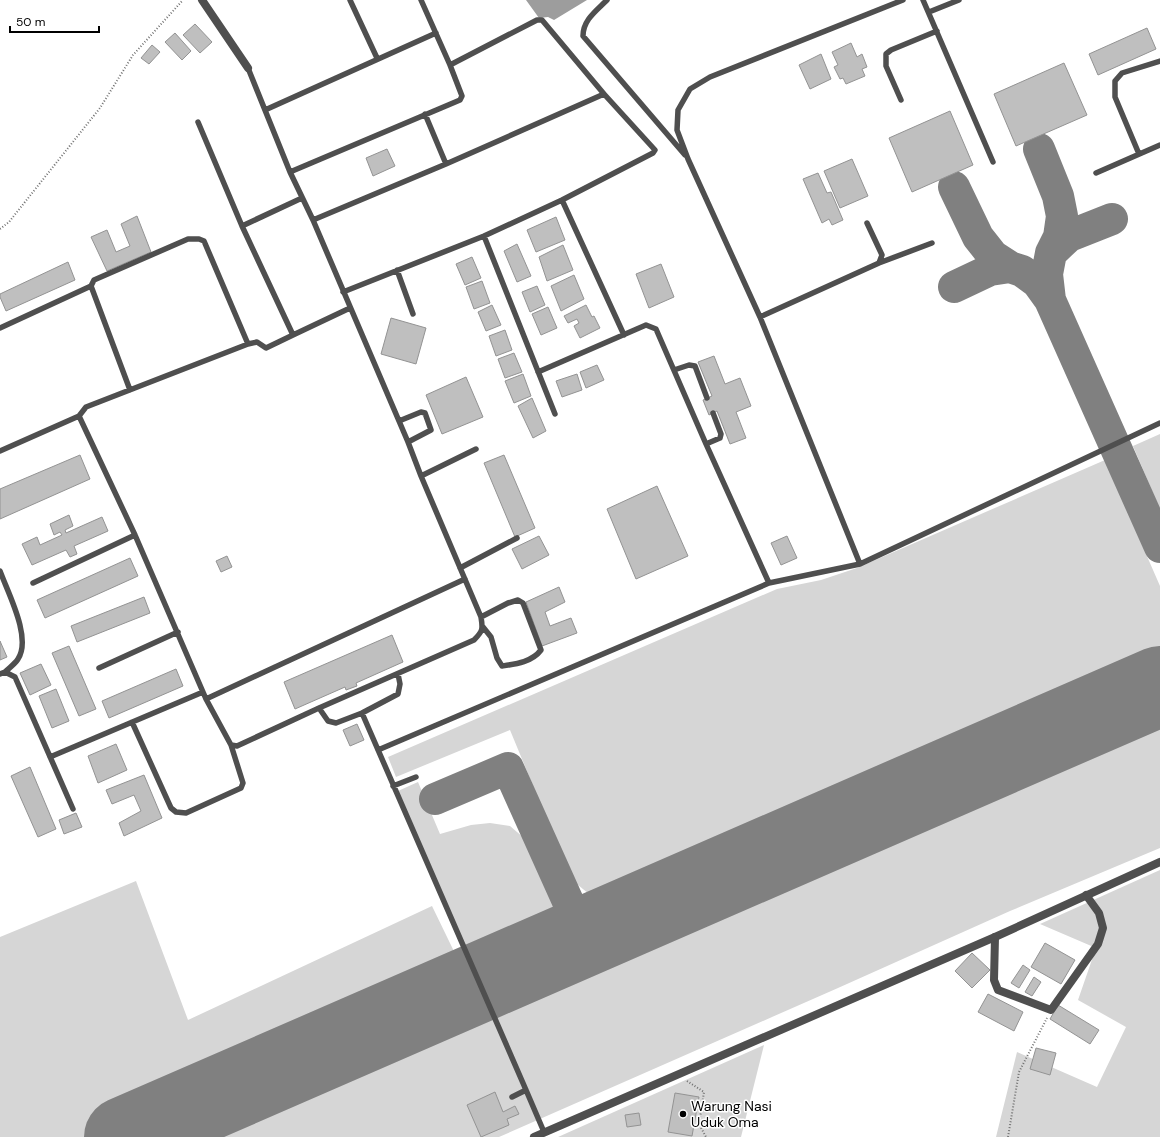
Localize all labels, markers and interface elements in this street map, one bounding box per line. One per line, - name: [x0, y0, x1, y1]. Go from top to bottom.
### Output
- scale bar: [10, 8, 99, 34]
- text: 50 m: [16, 14, 45, 30]
- place label: Warung Nasi Uduk Oma: [691, 1097, 772, 1131]
- marker: Warung Nasi Uduk Oma: [678, 1109, 688, 1119]

